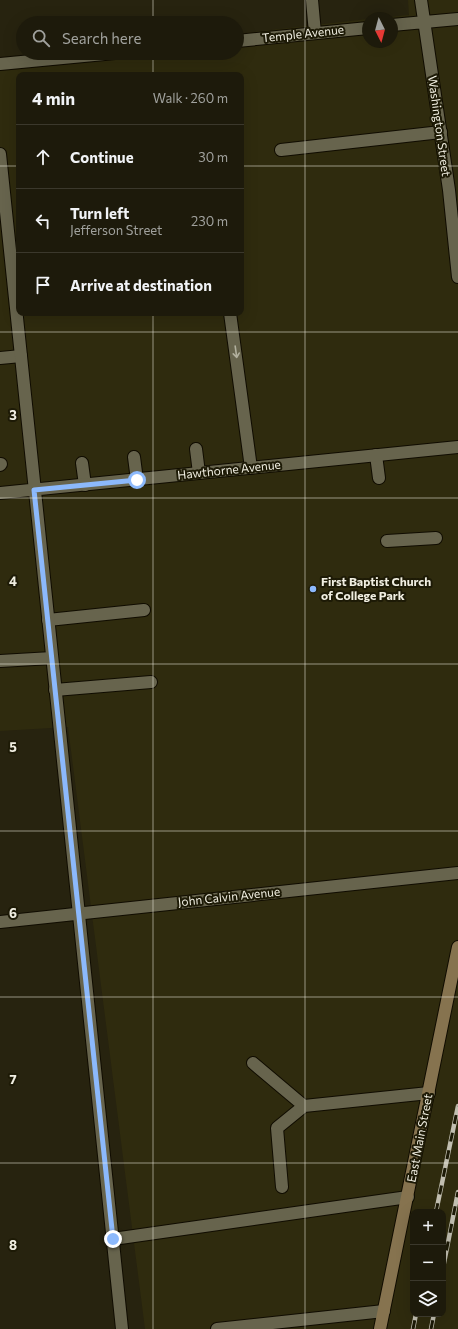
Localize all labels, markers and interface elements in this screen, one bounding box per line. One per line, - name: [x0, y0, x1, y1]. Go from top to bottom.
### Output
- north arrow: [362, 12, 398, 48]
- search box: [16, 16, 244, 60]
- street label: Temple Avenue: [261, 22, 345, 44]
- icon: search: [30, 27, 52, 49]
- text: Search here: [62, 29, 141, 47]
- street label: Washington Street: [426, 74, 454, 177]
- text: 4 min: [32, 88, 75, 109]
- text: Walk · 260 m: [153, 90, 228, 106]
- icon: ahead: [32, 146, 54, 168]
- text: Continue: [70, 148, 134, 166]
- text: 30 m: [198, 149, 228, 165]
- text: Turn left: [70, 204, 129, 222]
- icon: left: [32, 210, 54, 232]
- text: 230 m: [191, 213, 228, 229]
- text: Jefferson Street: [70, 222, 162, 238]
- icon: arrive: [32, 274, 54, 296]
- text: Arrive at destination: [70, 276, 212, 294]
- one-way arrow: [232, 345, 240, 358]
- text: 3: [9, 407, 17, 423]
- street label: Hawthorne Avenue: [176, 457, 281, 481]
- route start: [128, 471, 146, 489]
- text: 4: [9, 573, 17, 589]
- place label: First Baptist Church of College Park: [321, 574, 431, 602]
- marker: First Baptist Church of College Park: [308, 584, 318, 594]
- text: 5: [9, 739, 17, 755]
- street label: John Calvin Avenue: [177, 884, 281, 909]
- text: 6: [9, 905, 17, 921]
- text: 7: [9, 1071, 17, 1087]
- street label: East Main Street: [404, 1092, 434, 1183]
- map controls: [410, 1209, 446, 1317]
- button: +: [410, 1209, 446, 1245]
- route end: [104, 1230, 122, 1248]
- text: 8: [9, 1237, 17, 1253]
- button: −: [410, 1245, 446, 1281]
- button: layers: [410, 1281, 446, 1317]

